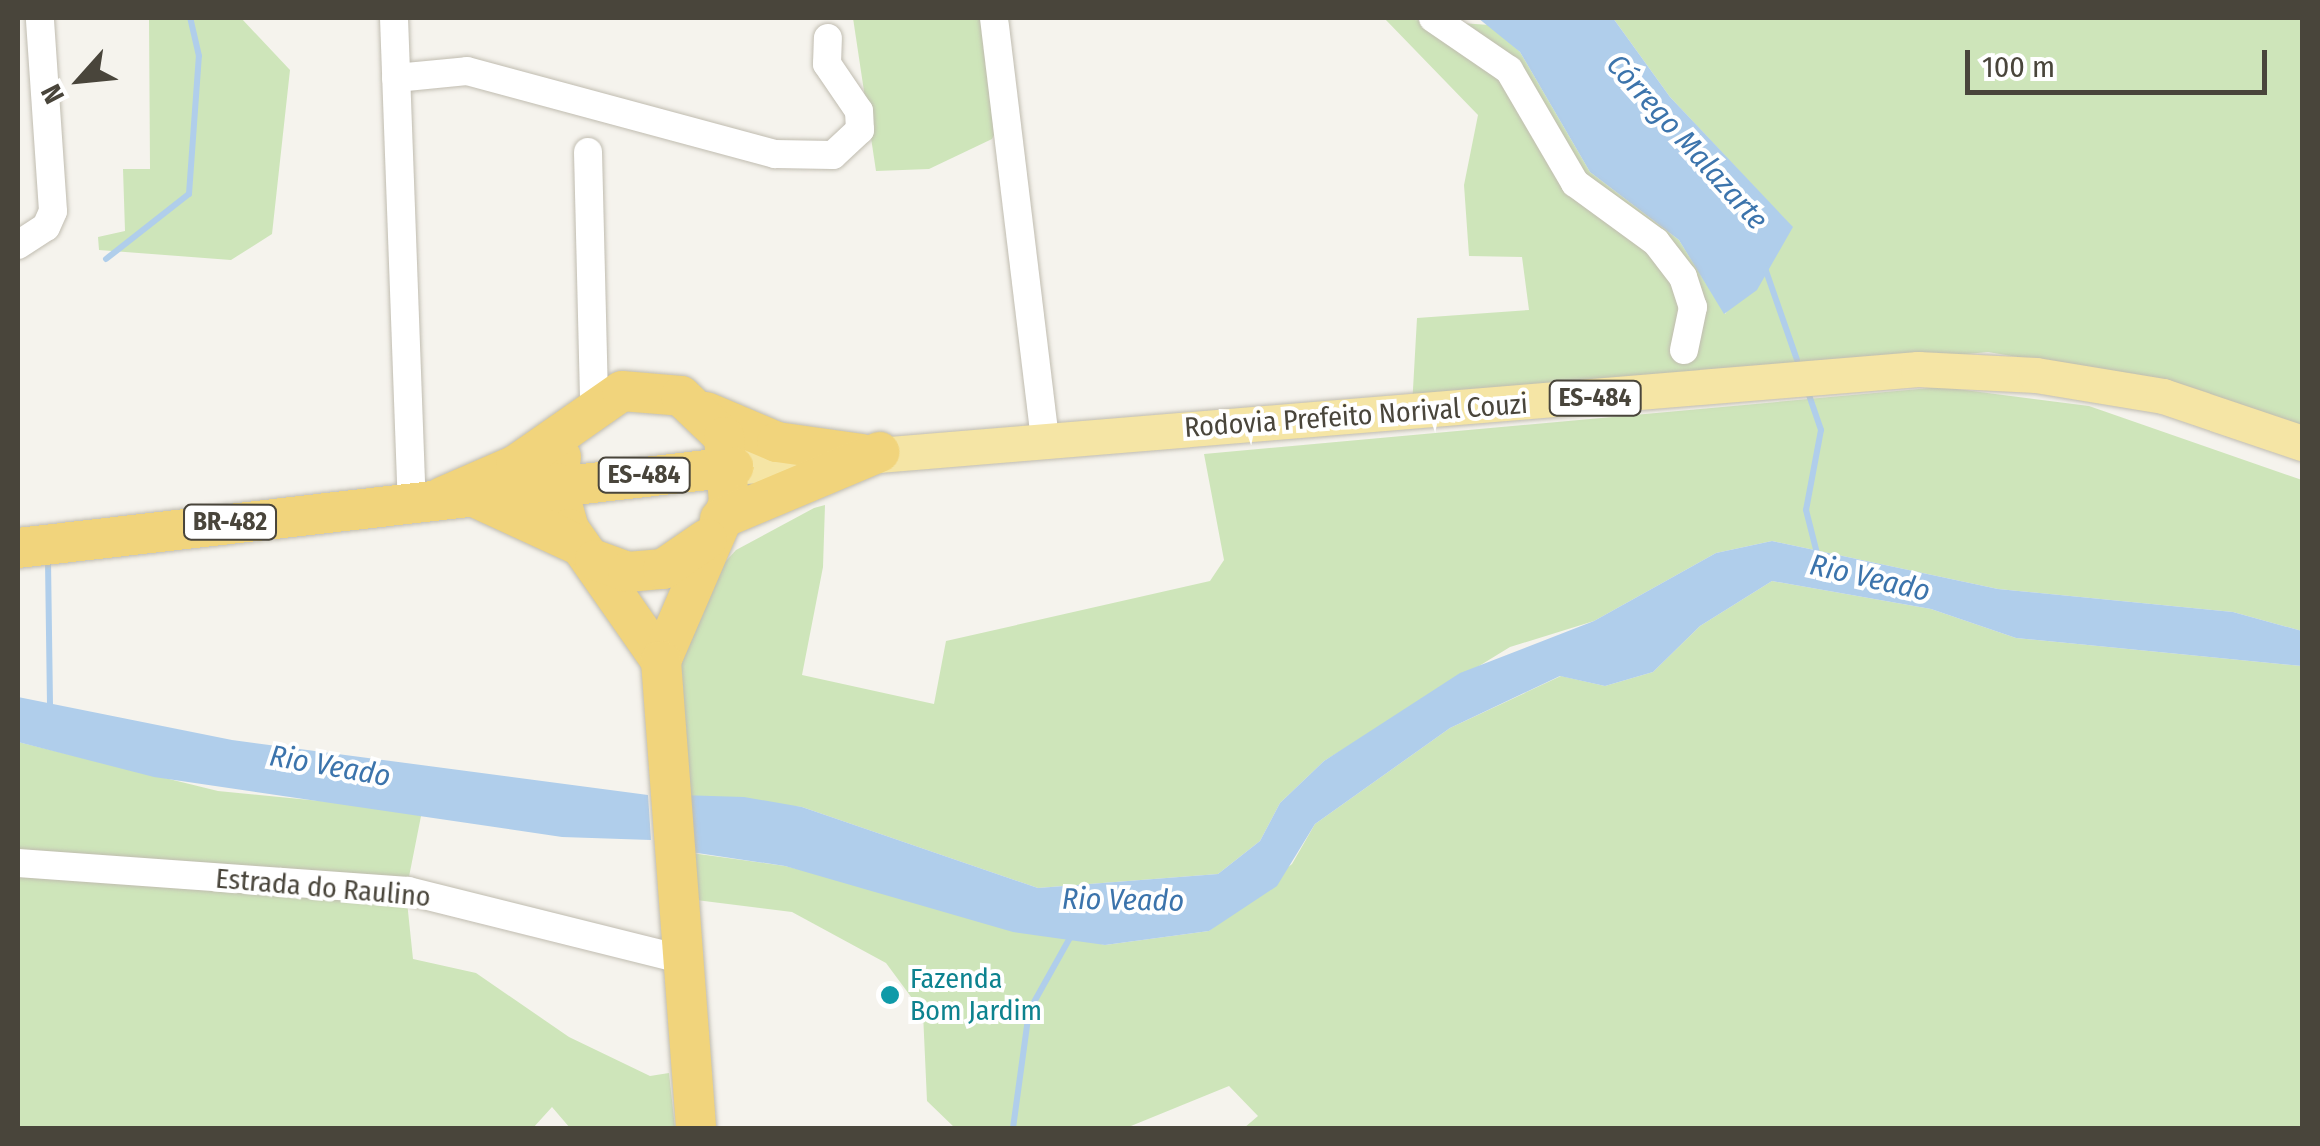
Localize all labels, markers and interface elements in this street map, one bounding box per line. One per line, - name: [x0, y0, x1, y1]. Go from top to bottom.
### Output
- north arrow: [30, 30, 130, 130]
- scale bar: [1970, 30, 2272, 92]
- water label: Córrego Malazarte: [1599, 47, 1775, 237]
- text: 100 m: [1982, 49, 2055, 85]
- text: N: [34, 79, 71, 109]
- road number: ES-484: [1548, 378, 1642, 418]
- street label: Rodovia Prefeito Norival Couzi: [1183, 387, 1529, 445]
- road number: ES-484: [596, 455, 692, 495]
- road number: BR-482: [182, 502, 278, 542]
- water label: Rio Veado: [1806, 547, 1934, 609]
- water label: Rio Veado: [267, 738, 393, 794]
- street label: Estrada do Raulino: [214, 862, 432, 914]
- water label: Rio Veado: [1062, 881, 1184, 919]
- place label: Fazenda Bom Jardim: [910, 962, 1042, 1028]
- marker: Fazenda Bom Jardim: [879, 984, 901, 1006]

